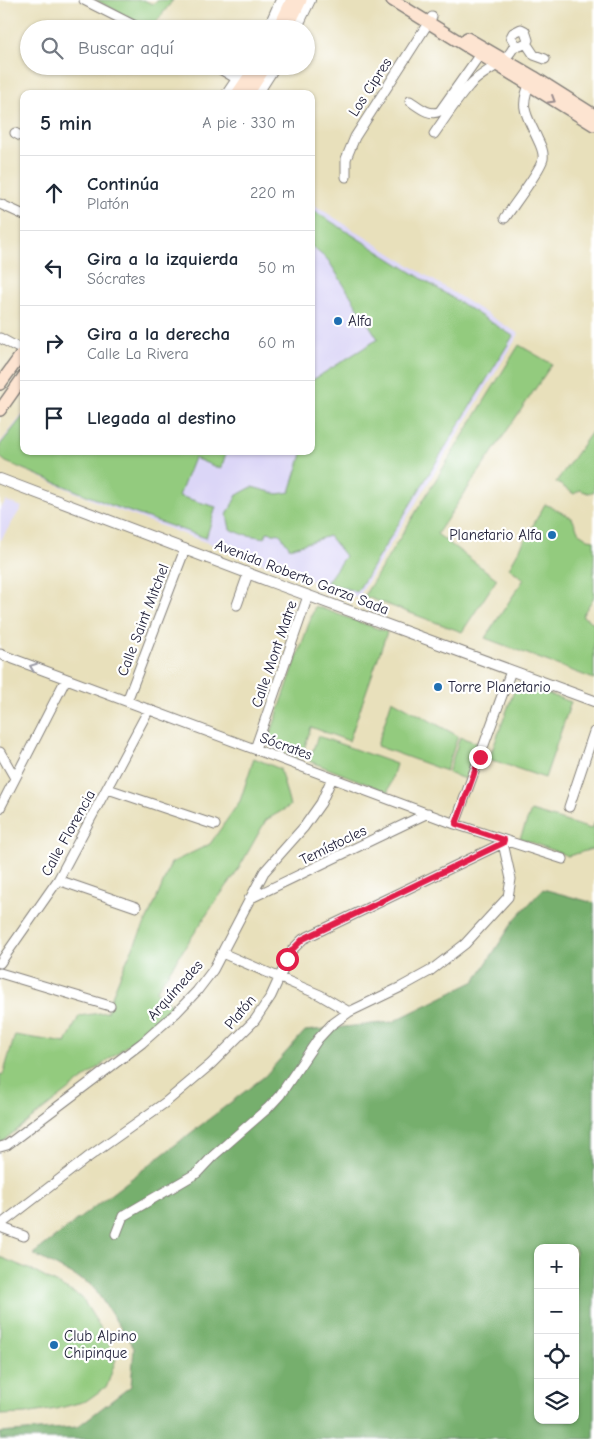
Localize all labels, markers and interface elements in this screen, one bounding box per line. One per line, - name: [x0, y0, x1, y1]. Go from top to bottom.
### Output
- search box: [20, 20, 315, 75]
- icon: search: [38, 34, 66, 62]
- text: Buscar aquí: [78, 37, 174, 59]
- street label: Los Cipres: [344, 54, 396, 120]
- one-way arrow: [547, 93, 556, 103]
- text: 5 min: [40, 111, 92, 135]
- text: A pie · 330 m: [202, 114, 295, 132]
- text: Continúa: [87, 173, 159, 195]
- icon: ahead: [40, 179, 68, 207]
- text: 220 m: [250, 184, 295, 202]
- text: Platón: [87, 195, 129, 213]
- text: Gira a la izquierda: [87, 248, 238, 270]
- icon: left: [40, 254, 68, 282]
- text: 50 m: [258, 259, 295, 277]
- text: Sócrates: [87, 270, 145, 288]
- place label: Alfa: [348, 312, 372, 330]
- marker: Alfa: [332, 315, 344, 327]
- text: Gira a la derecha: [87, 323, 230, 345]
- icon: right: [40, 329, 68, 357]
- text: 60 m: [258, 334, 295, 352]
- text: Calle La Rivera: [87, 345, 189, 363]
- icon: arrive: [40, 404, 68, 432]
- text: Llegada al destino: [87, 407, 236, 429]
- place label: Planetario Alfa: [449, 526, 542, 544]
- marker: Planetario Alfa: [546, 529, 558, 541]
- street label: Avenida Roberto Garza Sada: [213, 536, 391, 618]
- street label: Calle Saint Mitchel: [113, 561, 173, 679]
- street label: Calle Mont Matre: [247, 598, 301, 710]
- one-way arrow: [29, 663, 38, 673]
- place label: Torre Planetario: [448, 678, 551, 696]
- marker: Torre Planetario: [432, 681, 444, 693]
- street label: Sócrates: [257, 728, 315, 764]
- route end: [469, 746, 492, 769]
- street label: Calle Florencia: [37, 787, 99, 879]
- street label: Temístocles: [297, 821, 369, 869]
- route start: [276, 948, 299, 971]
- street label: Arquímedes: [143, 956, 207, 1024]
- street label: Platón: [220, 991, 260, 1033]
- map controls: [534, 1244, 579, 1424]
- button: +: [534, 1244, 579, 1289]
- button: −: [534, 1289, 579, 1334]
- place label: Club Alpino Chipinque: [64, 1327, 137, 1362]
- button: locate: [534, 1334, 579, 1379]
- marker: Club Alpino Chipinque: [48, 1339, 60, 1351]
- button: layers: [534, 1379, 579, 1424]

